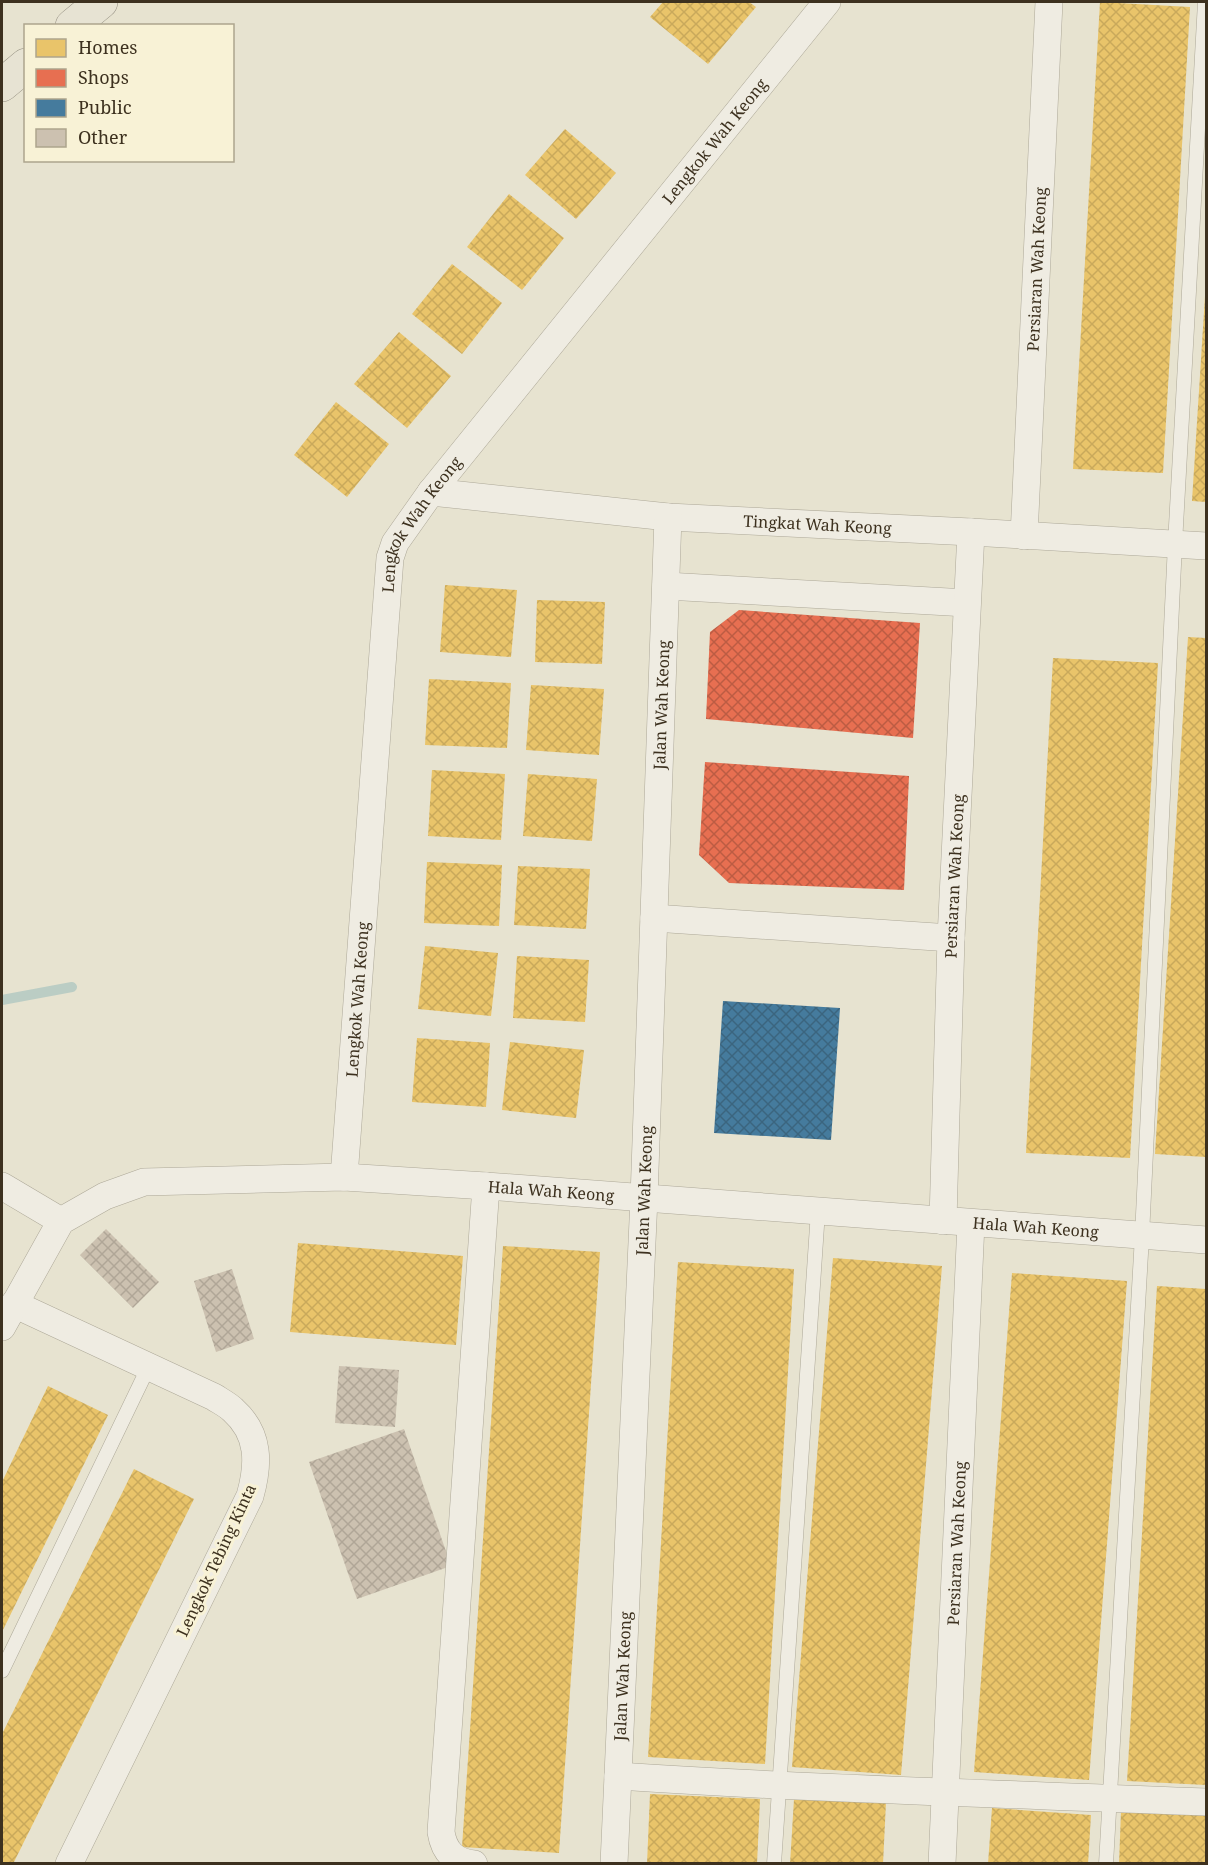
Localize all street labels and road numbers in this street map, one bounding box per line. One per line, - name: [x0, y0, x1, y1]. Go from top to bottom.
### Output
- street label: Lengkok Wah Keong: [657, 73, 772, 209]
- street label: Persiaran Wah Keong: [1022, 186, 1051, 352]
- street label: Lengkok Wah Keong: [376, 451, 467, 593]
- street label: Tingkat Wah Keong: [743, 510, 893, 539]
- street label: Jalan Wah Keong: [648, 639, 675, 771]
- street label: Persiaran Wah Keong: [939, 793, 969, 959]
- street label: Lengkok Wah Keong: [340, 921, 374, 1078]
- street label: Jalan Wah Keong: [630, 1125, 658, 1257]
- street label: Hala Wah Keong: [487, 1175, 615, 1207]
- street label: Hala Wah Keong: [972, 1212, 1100, 1243]
- street label: Persiaran Wah Keong: [942, 1460, 971, 1626]
- street label: Lengkok Tebing Kinta: [171, 1480, 261, 1640]
- street label: Jalan Wah Keong: [609, 1610, 636, 1743]

